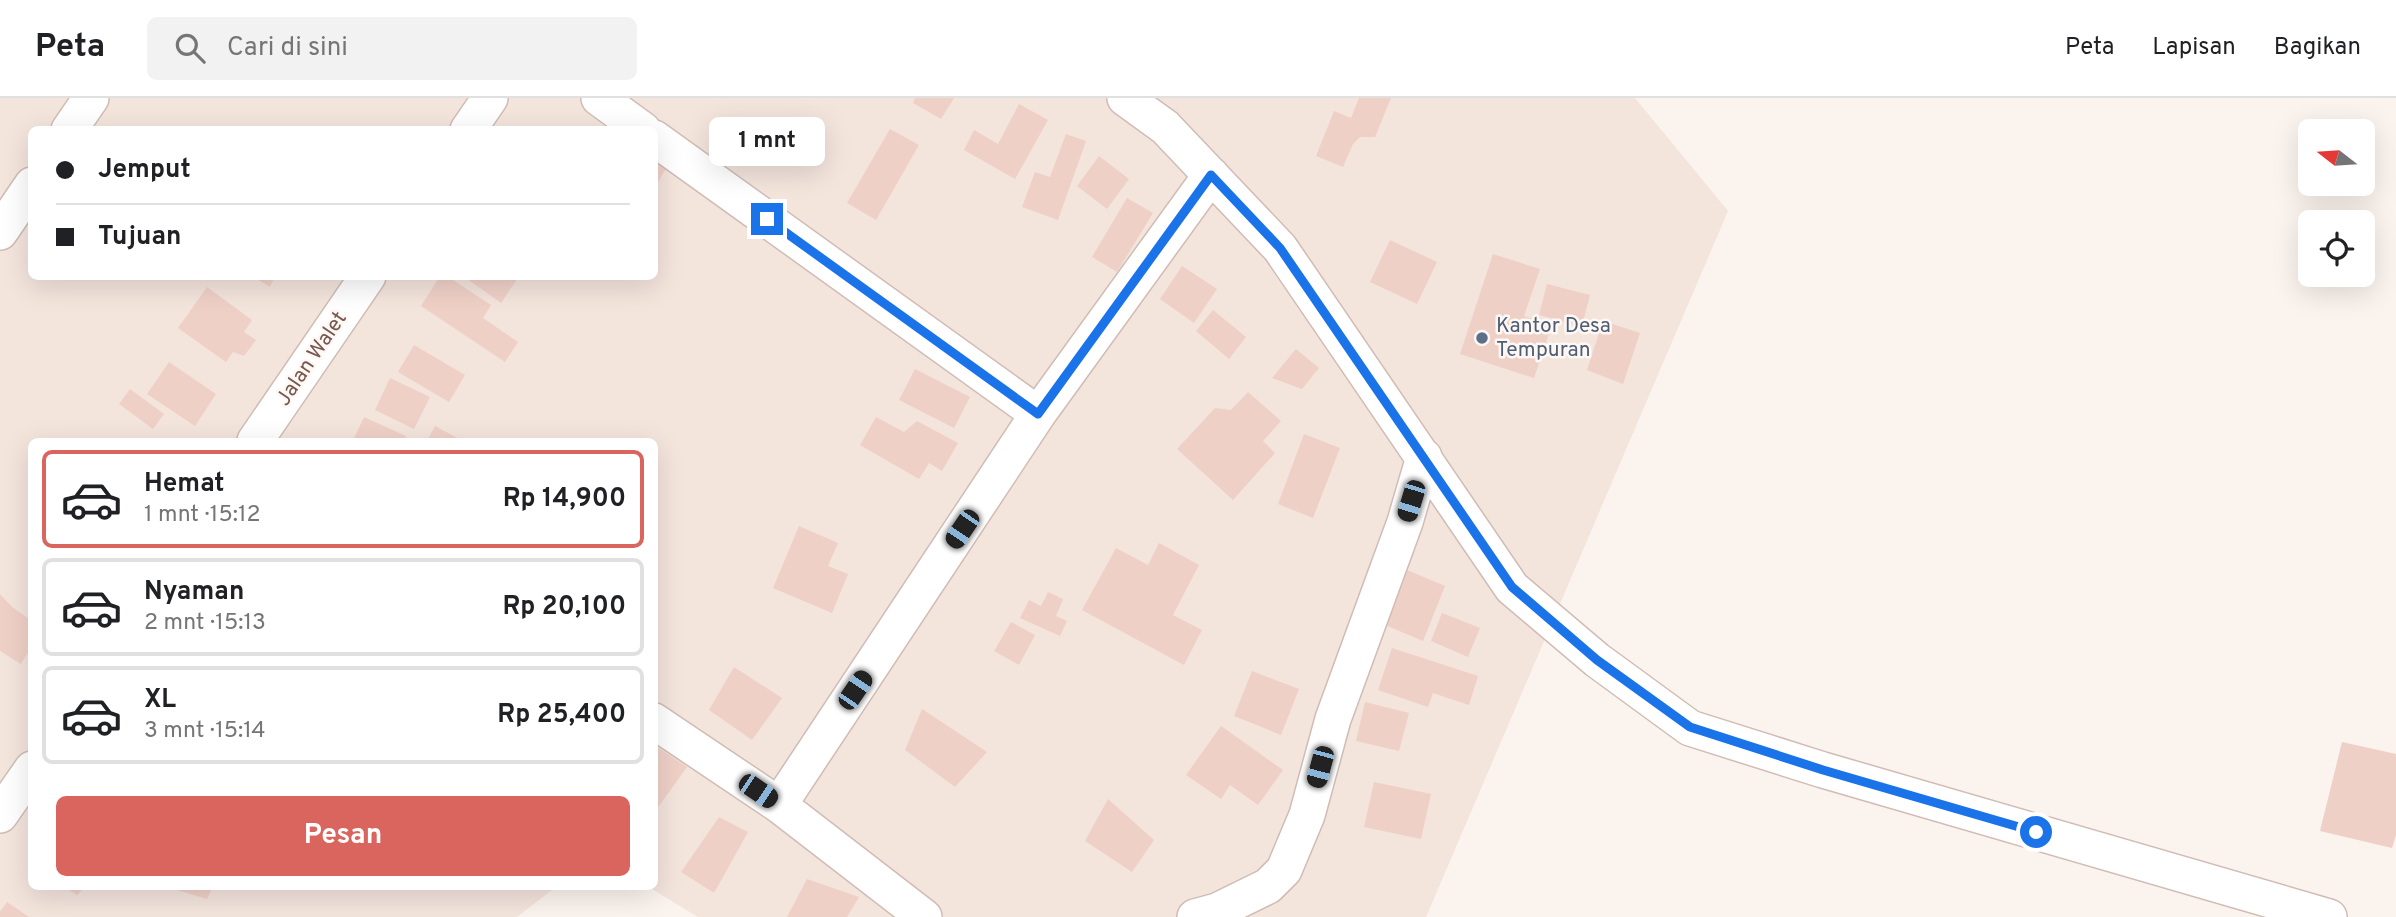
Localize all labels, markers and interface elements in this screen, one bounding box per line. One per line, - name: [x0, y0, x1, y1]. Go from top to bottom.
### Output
- search box: [147, 17, 637, 80]
- text: Peta: [35, 27, 105, 69]
- icon: search: [171, 29, 209, 67]
- text: Cari di sini: [227, 32, 348, 65]
- text: Peta: [2065, 33, 2114, 63]
- text: Lapisan: [2152, 33, 2236, 63]
- text: Bagikan: [2274, 33, 2361, 63]
- callout: 1 mnt: [709, 117, 825, 166]
- north arrow: [2298, 119, 2375, 196]
- map controls: [2298, 119, 2375, 287]
- text: 1 mnt: [738, 127, 796, 156]
- text: Jemput: [98, 154, 191, 187]
- route end: [751, 203, 783, 235]
- button: locate: [2298, 210, 2375, 287]
- text: Tujuan: [98, 221, 182, 254]
- street label: Jalan Walet: [271, 307, 353, 411]
- place label: Kantor Desa Tempuran: [1496, 313, 1611, 364]
- marker: Kantor Desa Tempuran: [1474, 330, 1490, 346]
- icon: car: [60, 468, 123, 531]
- text: Hemat: [144, 468, 224, 501]
- car: [1395, 478, 1428, 524]
- text: Rp 14,900: [503, 483, 626, 516]
- text: 1 mnt · 15:12: [144, 501, 261, 530]
- car: [942, 506, 983, 552]
- icon: car: [60, 576, 123, 639]
- text: Nyaman: [144, 576, 244, 609]
- text: Rp 20,100: [502, 591, 626, 624]
- text: 2 mnt · 15:13: [144, 609, 266, 638]
- car: [835, 667, 876, 713]
- icon: car: [60, 684, 123, 747]
- text: XL: [144, 684, 176, 717]
- text: Rp 25,400: [497, 699, 626, 732]
- text: 3 mnt · 15:14: [144, 717, 266, 746]
- car: [1305, 744, 1336, 790]
- car: [735, 771, 782, 811]
- button: Pesan: [56, 796, 630, 876]
- route start: [2020, 816, 2052, 848]

